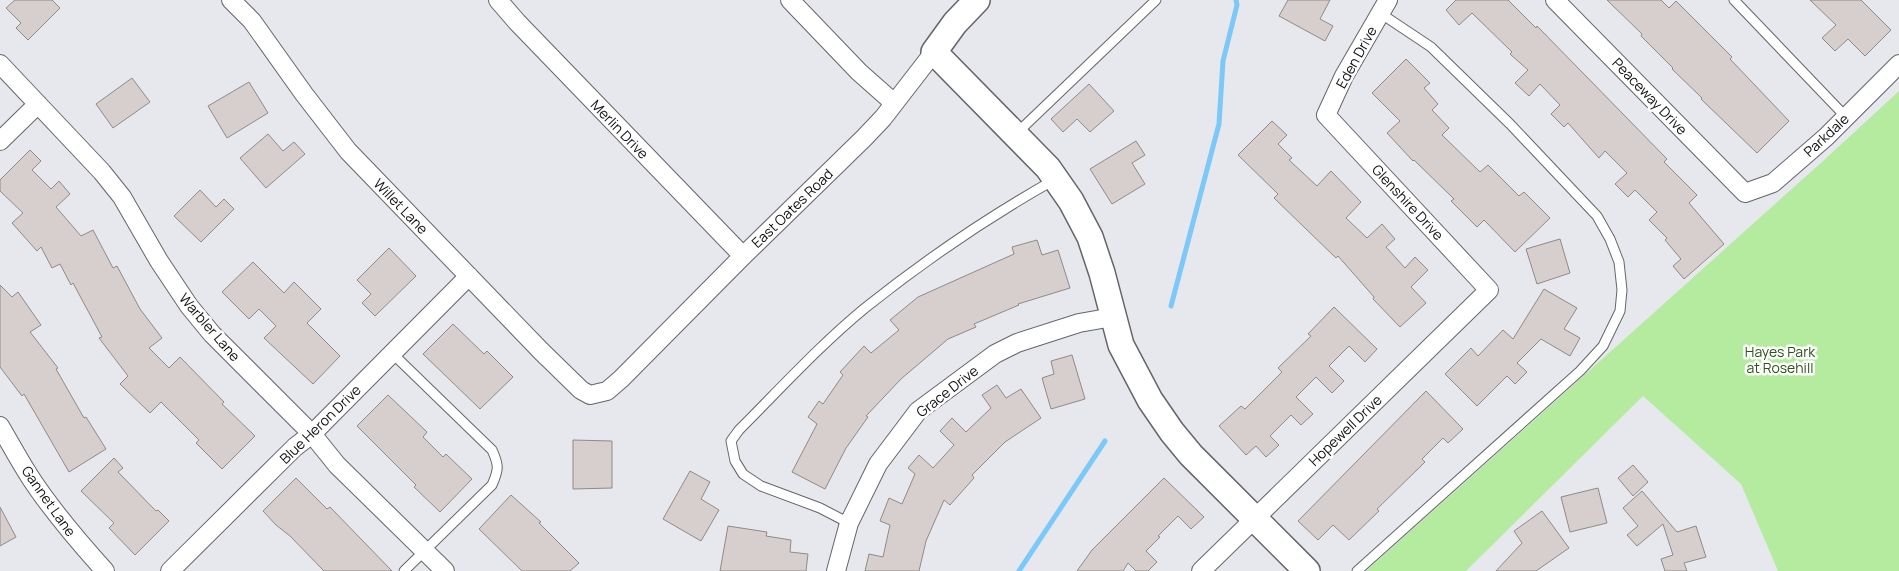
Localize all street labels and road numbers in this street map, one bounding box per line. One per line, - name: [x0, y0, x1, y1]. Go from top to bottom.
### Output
- street label: Eden Drive: [1331, 23, 1381, 91]
- street label: Peaceway Drive: [1608, 53, 1692, 139]
- street label: Merlin Drive: [587, 95, 653, 163]
- street label: Parkdale: [1799, 109, 1853, 161]
- street label: Glenshire Drive: [1368, 160, 1448, 244]
- street label: East Oates Road: [747, 164, 837, 252]
- street label: Willet Lane: [370, 174, 432, 238]
- street label: Warbler Lane: [175, 289, 245, 365]
- street label: Grace Drive: [912, 361, 982, 421]
- street label: Blue Heron Drive: [275, 380, 365, 468]
- street label: Hopewell Drive: [1304, 390, 1386, 470]
- street label: Gannet Lane: [18, 462, 80, 540]

